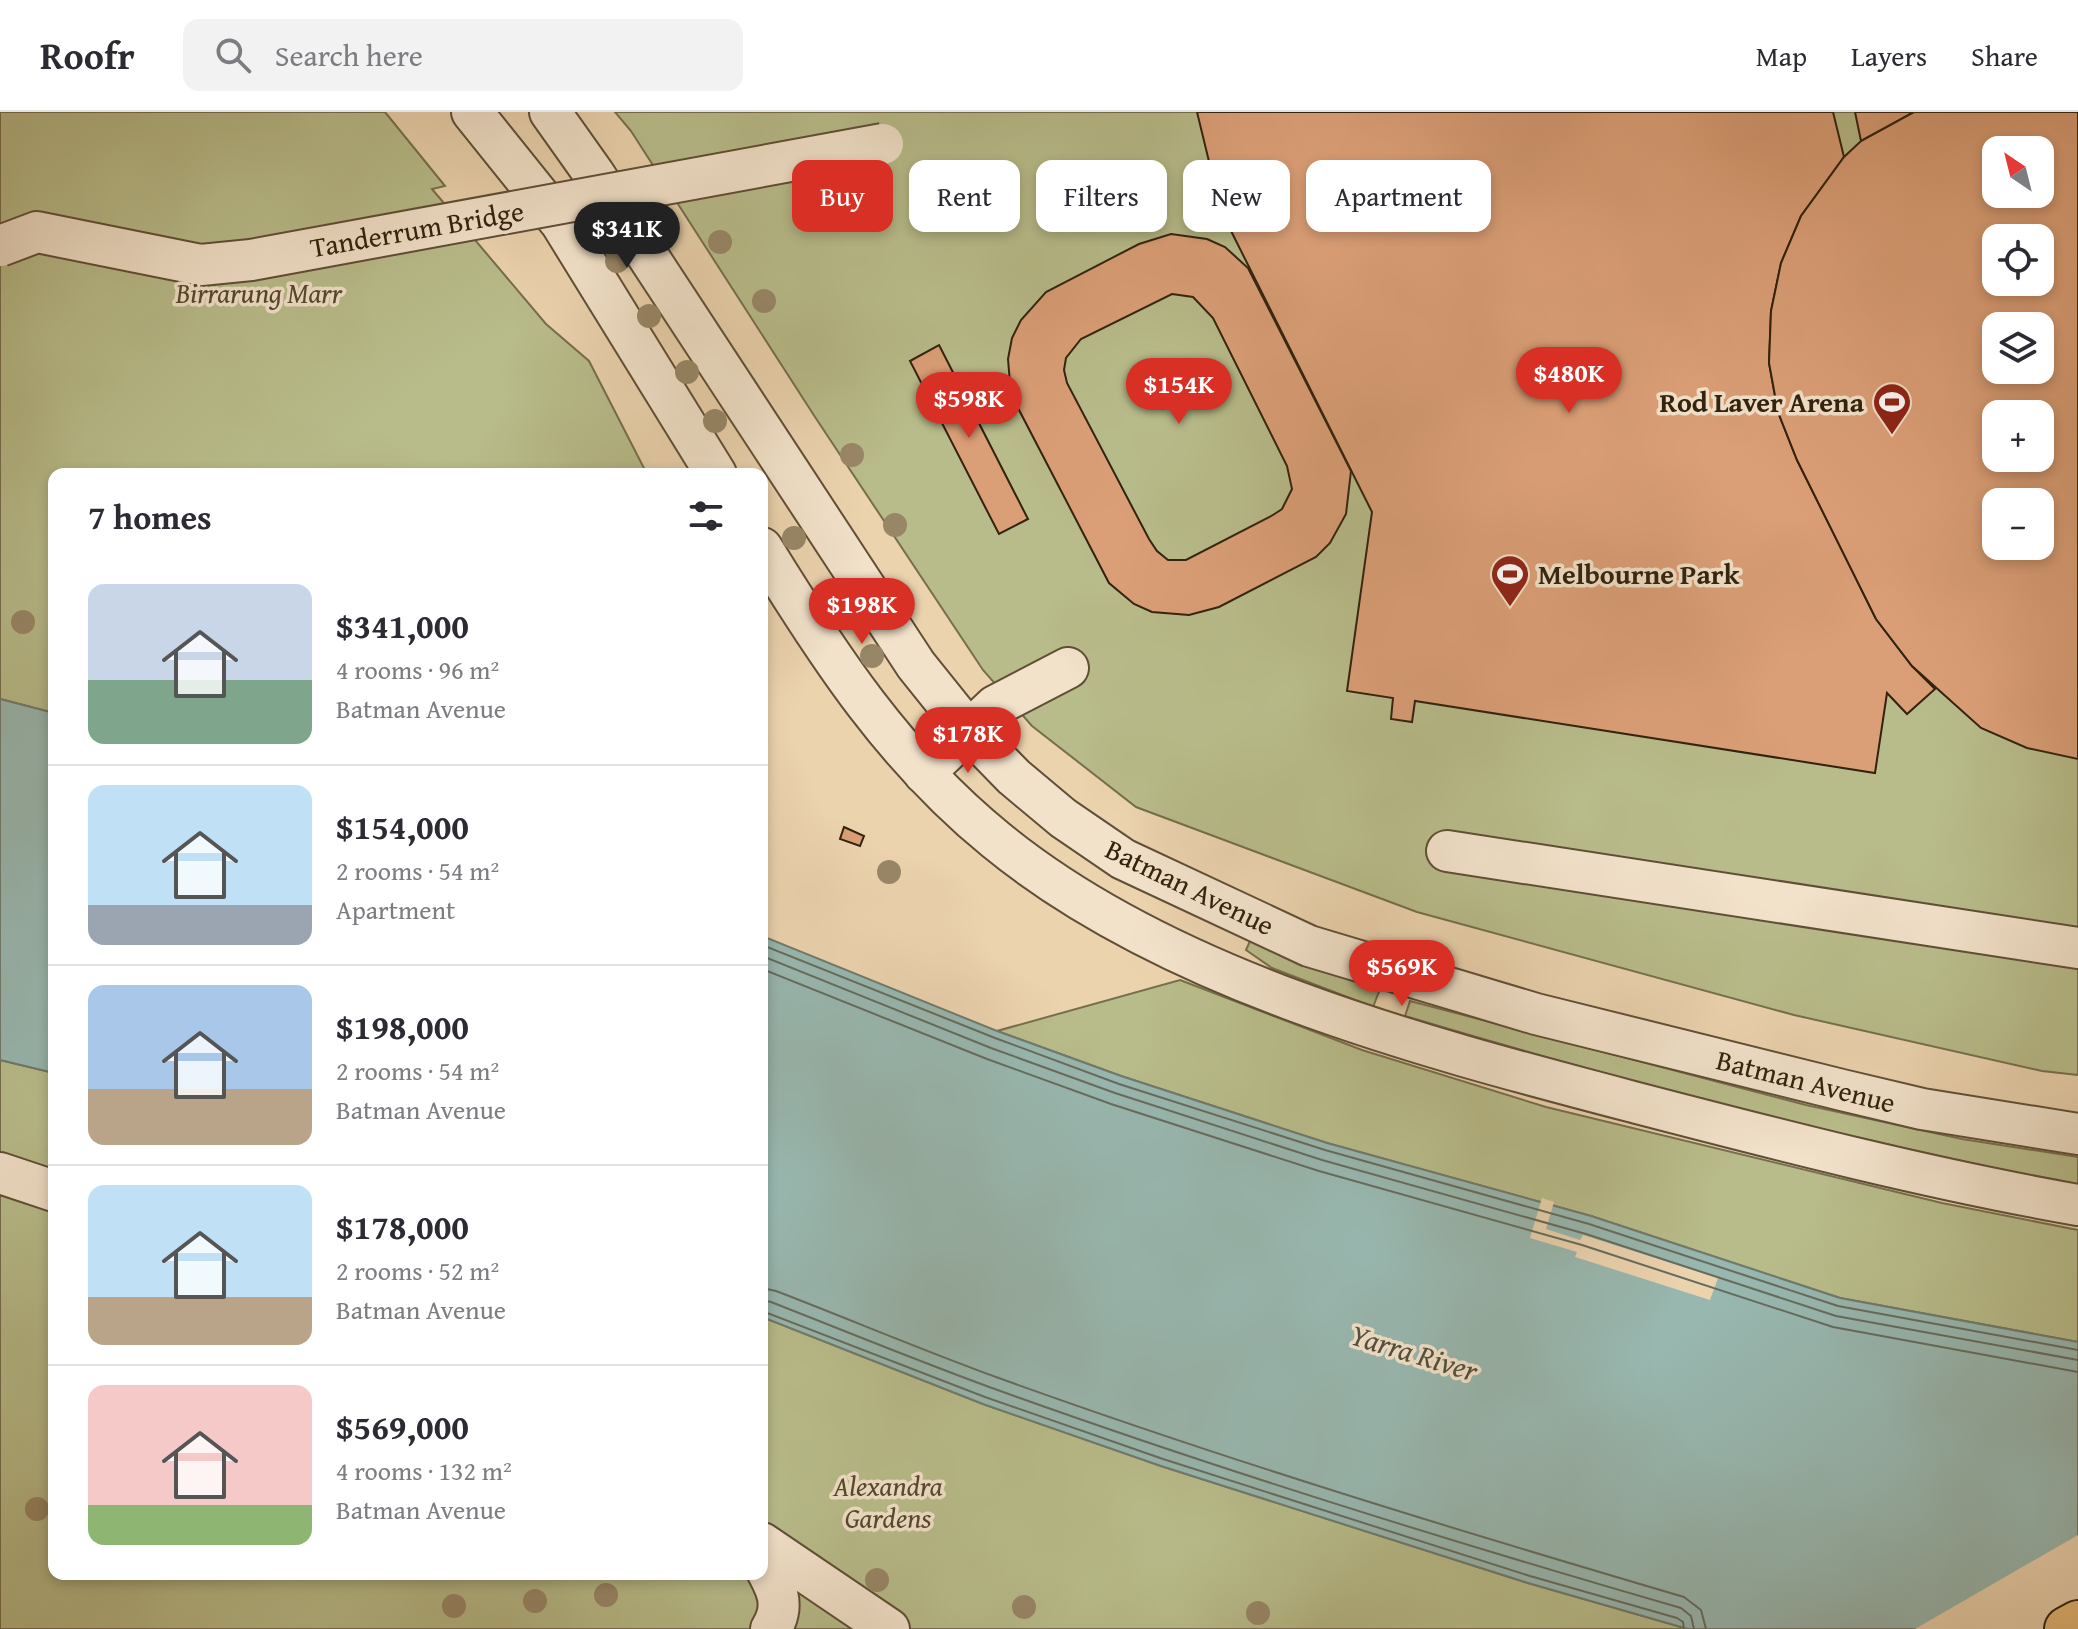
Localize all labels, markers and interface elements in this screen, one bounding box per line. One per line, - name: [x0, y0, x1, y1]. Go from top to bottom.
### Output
- search box: [183, 19, 743, 91]
- text: Roofr: [40, 27, 135, 83]
- icon: search: [211, 33, 255, 77]
- text: Search here: [275, 33, 423, 77]
- text: Map: [1756, 35, 1807, 76]
- text: Layers: [1851, 35, 1927, 76]
- text: Share: [1971, 35, 2038, 76]
- north arrow: [1982, 136, 2054, 208]
- map controls: [1982, 136, 2054, 560]
- chip: Buy: [792, 160, 893, 232]
- chip: Rent: [909, 160, 1020, 232]
- chip: Filters: [1036, 160, 1167, 232]
- chip: New: [1183, 160, 1290, 232]
- chip: Apartment: [1306, 160, 1491, 232]
- street label: Tanderrum Bridge: [307, 190, 527, 267]
- pin: $341K: [571, 202, 683, 270]
- text: $341K: [592, 208, 662, 247]
- button: locate: [1982, 224, 2054, 296]
- park label: Birrarung Marr: [175, 272, 344, 313]
- button: layers: [1982, 312, 2054, 384]
- pin: $480K: [1513, 347, 1625, 415]
- text: $480K: [1534, 353, 1604, 392]
- pin: $154K: [1123, 358, 1235, 426]
- text: $154K: [1144, 364, 1214, 403]
- pin: $598K: [913, 372, 1025, 440]
- text: $598K: [934, 378, 1004, 417]
- place label: Rod Laver Arena: [1660, 381, 1865, 422]
- sports icon: Rod Laver Arena: [1871, 381, 1913, 436]
- button: +: [1982, 400, 2054, 472]
- button: −: [1982, 488, 2054, 560]
- text: 7 homes: [88, 492, 212, 541]
- icon: filters: [684, 494, 728, 538]
- sports icon: Melbourne Park: [1489, 553, 1531, 608]
- place label: Melbourne Park: [1538, 553, 1741, 594]
- pin: $198K: [806, 578, 918, 646]
- text: $198K: [827, 584, 897, 623]
- text: $341,000: [336, 601, 469, 650]
- icon: home: [152, 616, 248, 712]
- text: 4 rooms · 96 m²: [336, 650, 499, 689]
- text: Batman Avenue: [336, 689, 506, 728]
- pin: $178K: [912, 707, 1024, 775]
- text: $178K: [933, 713, 1003, 752]
- text: $154,000: [336, 802, 469, 851]
- icon: home: [152, 817, 248, 913]
- street label: Batman Avenue: [1099, 828, 1281, 945]
- text: 2 rooms · 54 m²: [336, 851, 499, 890]
- text: Apartment: [336, 890, 455, 929]
- pin: $569K: [1346, 940, 1458, 1008]
- text: $569K: [1367, 946, 1437, 985]
- text: $198,000: [336, 1002, 469, 1051]
- icon: home: [152, 1017, 248, 1113]
- street label: Batman Avenue: [1712, 1038, 1900, 1123]
- text: 2 rooms · 54 m²: [336, 1051, 499, 1090]
- text: Batman Avenue: [336, 1090, 506, 1129]
- text: $178,000: [336, 1202, 469, 1251]
- icon: home: [152, 1217, 248, 1313]
- text: 2 rooms · 52 m²: [336, 1251, 499, 1290]
- text: Batman Avenue: [336, 1290, 506, 1329]
- water label: Yarra River: [1345, 1312, 1484, 1392]
- text: $569,000: [336, 1402, 469, 1451]
- icon: home: [152, 1417, 248, 1513]
- text: 4 rooms · 132 m²: [336, 1451, 512, 1490]
- park label: Alexandra Gardens: [832, 1465, 943, 1538]
- text: Batman Avenue: [336, 1490, 506, 1529]

